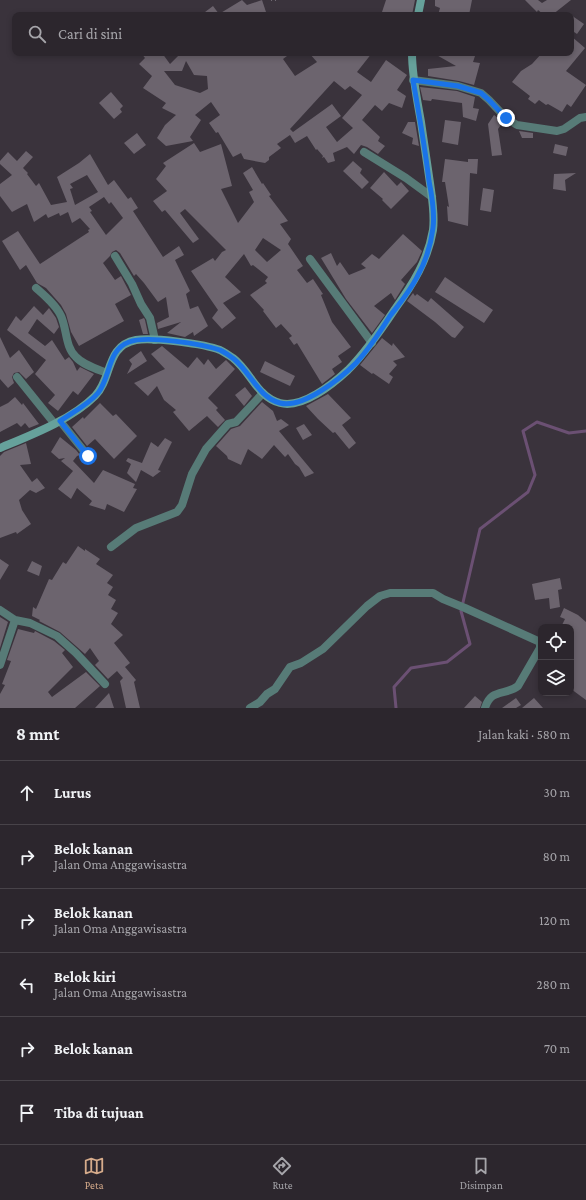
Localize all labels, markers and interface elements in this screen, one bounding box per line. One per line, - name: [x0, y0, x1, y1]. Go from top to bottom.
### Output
- search box: [12, 12, 574, 56]
- icon: search: [26, 23, 48, 45]
- text: Cari di sini: [58, 26, 122, 42]
- route end: [497, 109, 515, 127]
- route start: [79, 447, 97, 465]
- map controls: [538, 624, 574, 696]
- button: locate: [538, 624, 574, 660]
- button: layers: [538, 660, 574, 696]
- text: 8 mnt: [16, 725, 59, 744]
- text: Jalan kaki · 580 m: [478, 727, 570, 742]
- icon: ahead: [16, 782, 38, 804]
- text: Lurus: [54, 785, 91, 801]
- text: 30 m: [544, 785, 570, 800]
- text: Belok kanan: [54, 841, 133, 857]
- icon: right: [16, 846, 38, 868]
- text: 80 m: [543, 849, 570, 864]
- text: Jalan Oma Anggawisastra: [54, 857, 187, 872]
- text: Belok kanan: [54, 905, 133, 921]
- icon: right: [16, 910, 38, 932]
- text: 120 m: [539, 913, 570, 928]
- text: Jalan Oma Anggawisastra: [54, 921, 187, 936]
- text: Belok kiri: [54, 969, 116, 985]
- icon: left: [16, 974, 38, 996]
- text: 280 m: [537, 977, 570, 992]
- text: Jalan Oma Anggawisastra: [54, 985, 187, 1000]
- icon: right: [16, 1038, 38, 1060]
- text: Belok kanan: [54, 1041, 133, 1057]
- text: 70 m: [544, 1041, 570, 1056]
- icon: arrive: [16, 1102, 38, 1124]
- text: Tiba di tujuan: [54, 1105, 144, 1121]
- tab: Peta: [83, 1155, 105, 1191]
- tab: Rute: [271, 1155, 293, 1191]
- tab: Disimpan: [460, 1155, 503, 1191]

